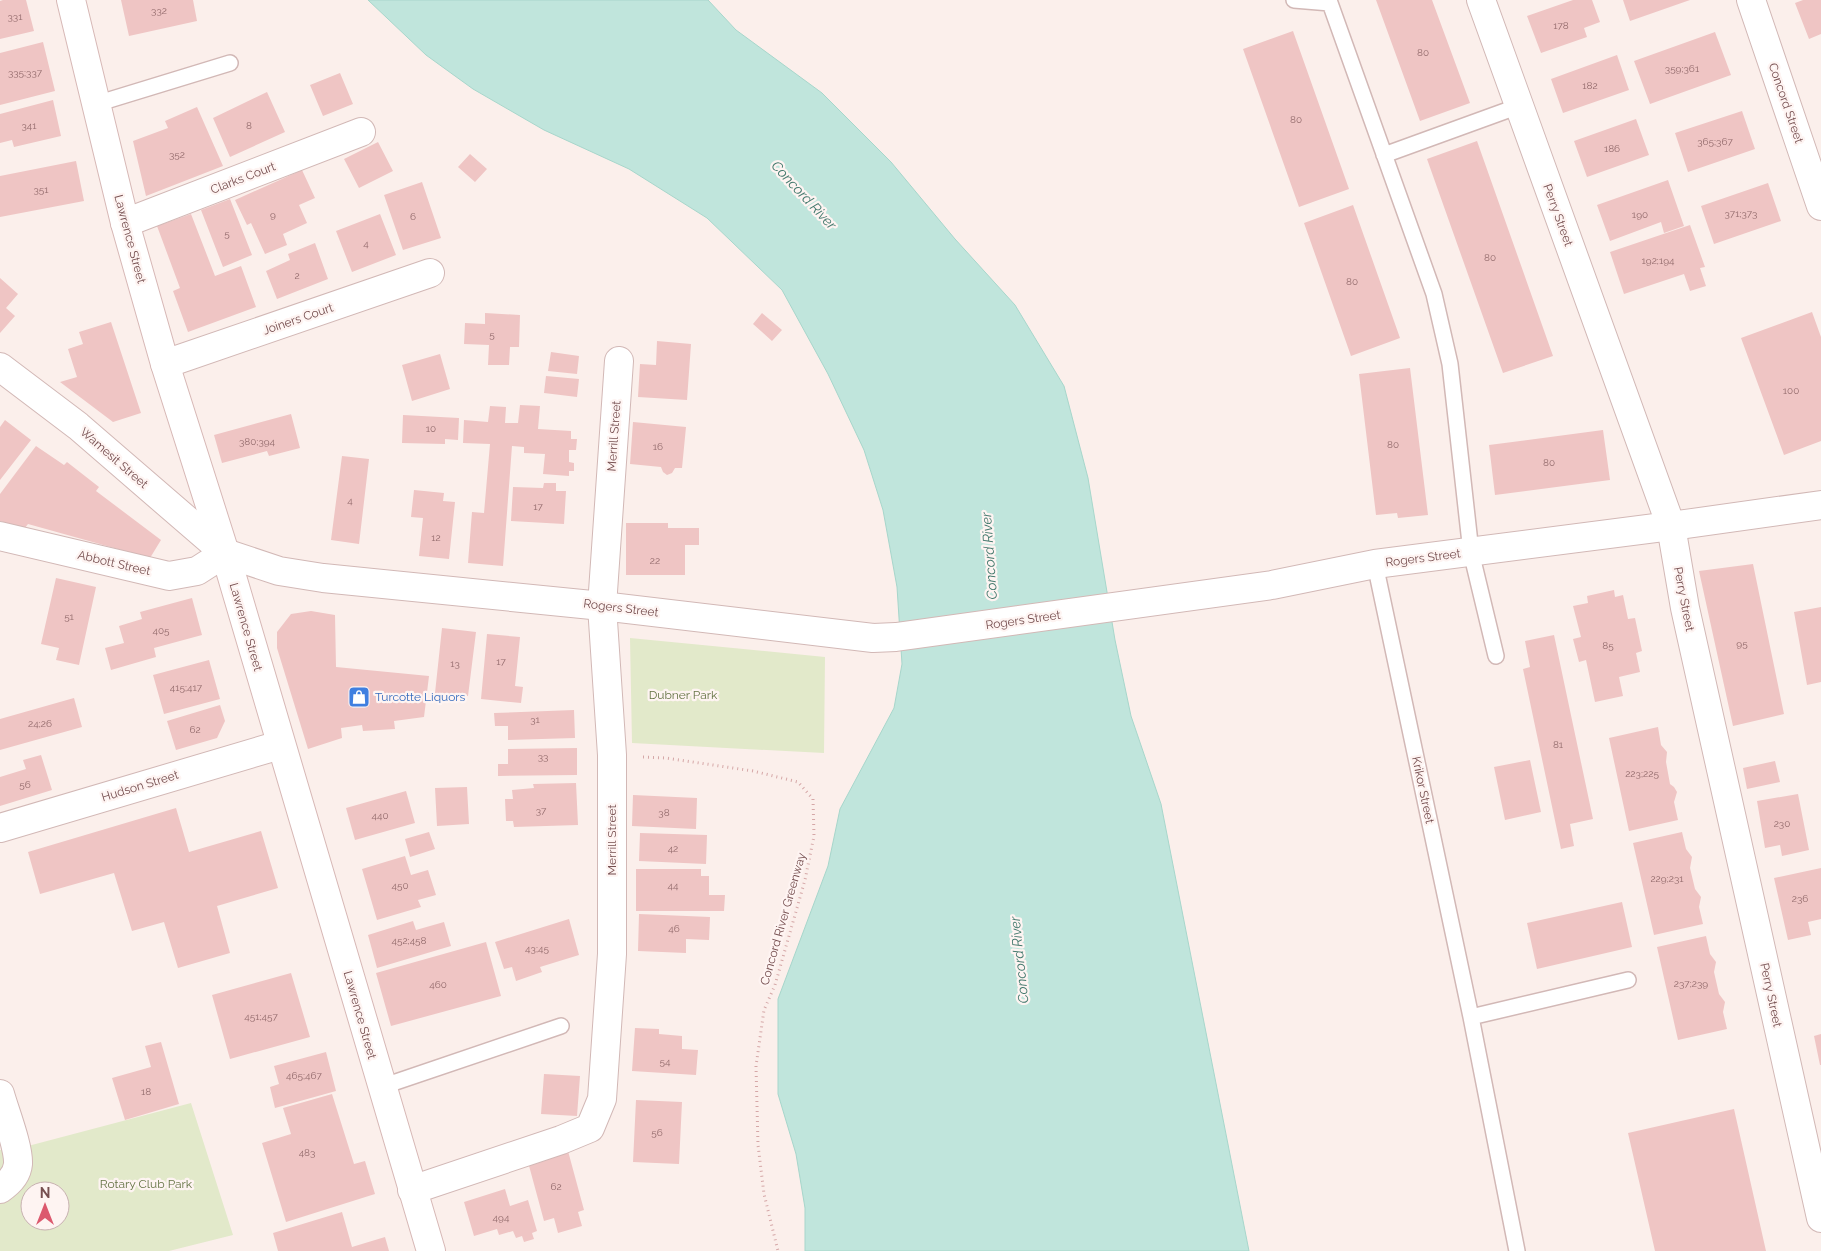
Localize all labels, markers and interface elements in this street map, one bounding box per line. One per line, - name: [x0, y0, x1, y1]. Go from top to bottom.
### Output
- house number: 332: [151, 5, 167, 16]
- house number: 331: [8, 11, 23, 22]
- house number: 178: [1553, 20, 1569, 31]
- house number: 80: [1417, 47, 1429, 58]
- street label: Concord Street: [1766, 61, 1806, 145]
- house number: 359;361: [1665, 63, 1700, 74]
- house number: 335;337: [8, 67, 43, 78]
- house number: 182: [1582, 80, 1598, 91]
- house number: 80: [1290, 114, 1302, 125]
- house number: 341: [21, 120, 37, 131]
- house number: 8: [246, 120, 252, 131]
- house number: 365;367: [1697, 136, 1733, 147]
- house number: 186: [1604, 143, 1620, 154]
- house number: 352: [169, 149, 185, 160]
- water label: Concord River: [768, 158, 841, 233]
- street label: Clarks Court: [209, 159, 277, 197]
- street label: Perry Street: [1540, 182, 1576, 248]
- house number: 351: [33, 184, 49, 195]
- street label: Lawrence Street: [111, 193, 149, 285]
- house number: 371;373: [1725, 208, 1757, 219]
- house number: 9: [270, 209, 276, 220]
- house number: 190: [1632, 209, 1648, 220]
- house number: 6: [410, 211, 416, 222]
- house number: 5: [224, 228, 230, 239]
- house number: 4: [363, 238, 369, 249]
- house number: 80: [1484, 252, 1496, 263]
- house number: 192;194: [1642, 255, 1675, 266]
- house number: 2: [294, 270, 300, 281]
- house number: 80: [1346, 276, 1358, 287]
- street label: Joiners Court: [261, 300, 335, 338]
- house number: 5: [489, 329, 495, 340]
- house number: 100: [1783, 385, 1799, 396]
- street label: Merrill Street: [605, 400, 623, 472]
- house number: 10: [426, 423, 436, 434]
- street label: Wamesit Street: [77, 425, 151, 491]
- house number: 380;394: [239, 436, 276, 447]
- house number: 80: [1387, 439, 1399, 450]
- house number: 16: [653, 441, 663, 452]
- house number: 80: [1543, 457, 1555, 468]
- house number: 4: [347, 495, 353, 506]
- house number: 17: [533, 501, 543, 512]
- water label: Concord River: [978, 511, 1000, 600]
- house number: 12: [431, 532, 441, 543]
- street label: Rogers Street: [1385, 546, 1461, 570]
- street label: Abbott Street: [76, 548, 152, 578]
- house number: 22: [650, 555, 660, 566]
- street label: Perry Street: [1671, 566, 1697, 632]
- street label: Lawrence Street: [227, 581, 265, 673]
- street label: Rogers Street: [583, 596, 659, 620]
- street label: Rogers Street: [985, 608, 1061, 632]
- house number: 51: [64, 611, 75, 622]
- house number: 405: [152, 625, 170, 636]
- house number: 95: [1736, 638, 1748, 649]
- house number: 85: [1602, 640, 1614, 651]
- house number: 17: [496, 656, 506, 667]
- house number: 13: [450, 658, 460, 669]
- house number: 415;417: [170, 682, 203, 693]
- shop icon: Turcotte Liquors: [347, 685, 371, 709]
- park label: Dubner Park: [649, 688, 718, 702]
- place label: Turcotte Liquors: [375, 690, 466, 704]
- house number: 31: [530, 714, 541, 725]
- house number: 24;26: [28, 718, 52, 729]
- house number: 62: [189, 724, 201, 735]
- house number: 81: [1553, 739, 1564, 750]
- house number: 33: [538, 751, 548, 762]
- street label: Krikor Street: [1409, 755, 1437, 825]
- street label: Hudson Street: [100, 768, 180, 804]
- house number: 223;225: [1625, 768, 1659, 779]
- house number: 56: [19, 779, 31, 790]
- street label: Merrill Street: [605, 804, 619, 876]
- house number: 37: [536, 805, 547, 816]
- house number: 38: [658, 807, 670, 818]
- house number: 440: [371, 810, 389, 821]
- house number: 230: [1774, 818, 1790, 829]
- house number: 42: [668, 843, 678, 854]
- street label: Concord River Greenway: [757, 851, 809, 987]
- house number: 229;231: [1650, 873, 1684, 884]
- house number: 450: [391, 880, 409, 891]
- house number: 44: [668, 880, 679, 891]
- house number: 236: [1792, 893, 1808, 904]
- water label: Concord River: [1006, 914, 1032, 1004]
- house number: 46: [668, 923, 680, 934]
- house number: 452;458: [391, 935, 427, 946]
- house number: 43;45: [525, 943, 549, 954]
- street label: Perry Street: [1757, 962, 1785, 1028]
- street label: Lawrence Street: [341, 969, 379, 1061]
- house number: 237;239: [1674, 978, 1708, 989]
- house number: 460: [429, 979, 447, 990]
- house number: 451;457: [244, 1011, 278, 1022]
- house number: 54: [660, 1056, 671, 1067]
- house number: 465;467: [286, 1070, 323, 1081]
- house number: 18: [141, 1086, 151, 1097]
- house number: 56: [651, 1127, 663, 1138]
- house number: 483: [299, 1147, 315, 1158]
- park label: Rotary Club Park: [100, 1177, 193, 1191]
- north arrow: [20, 1181, 70, 1231]
- house number: 62: [550, 1181, 562, 1192]
- text: N: [40, 1185, 50, 1201]
- house number: 494: [493, 1212, 510, 1223]

